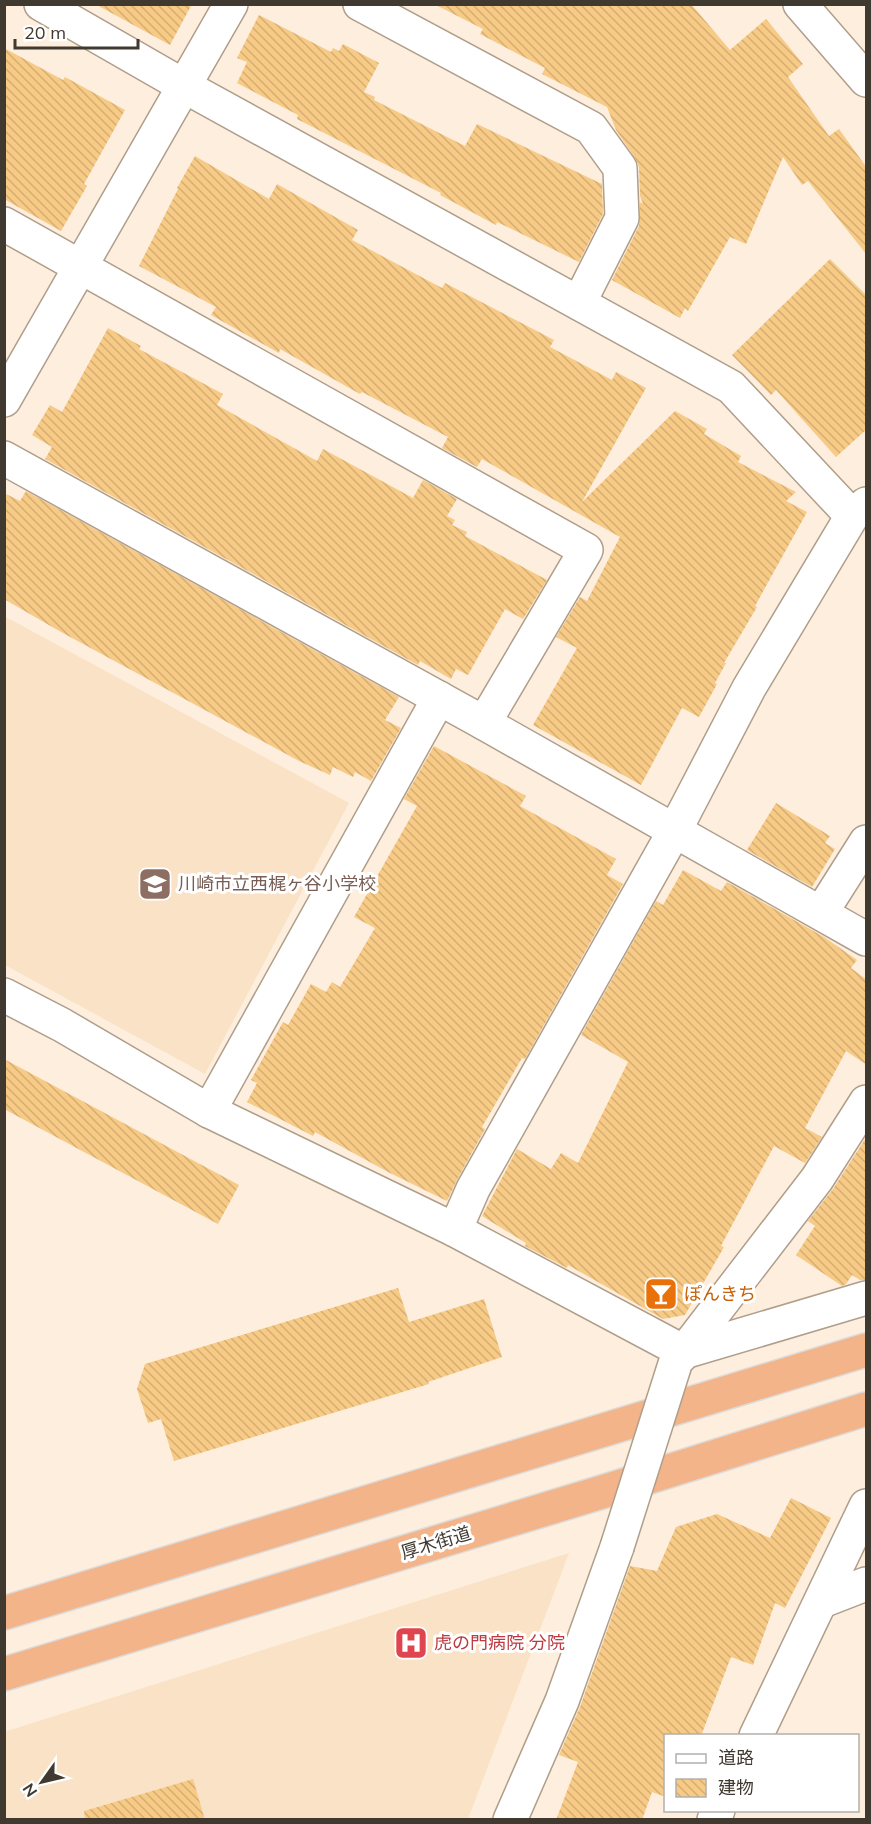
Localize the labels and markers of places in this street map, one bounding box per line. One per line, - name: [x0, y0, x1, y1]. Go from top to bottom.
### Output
- school or university icon: 川崎市立西梶ヶ谷小学校: [137, 866, 173, 902]
- place label: 川崎市立西梶ヶ谷小学校: [178, 872, 376, 895]
- bar icon: ぽんきち: [643, 1276, 679, 1312]
- place label: ぽんきち: [684, 1282, 756, 1305]
- hospital icon: 虎の門病院 分院: [393, 1625, 429, 1661]
- place label: 虎の門病院 分院: [434, 1631, 565, 1654]

